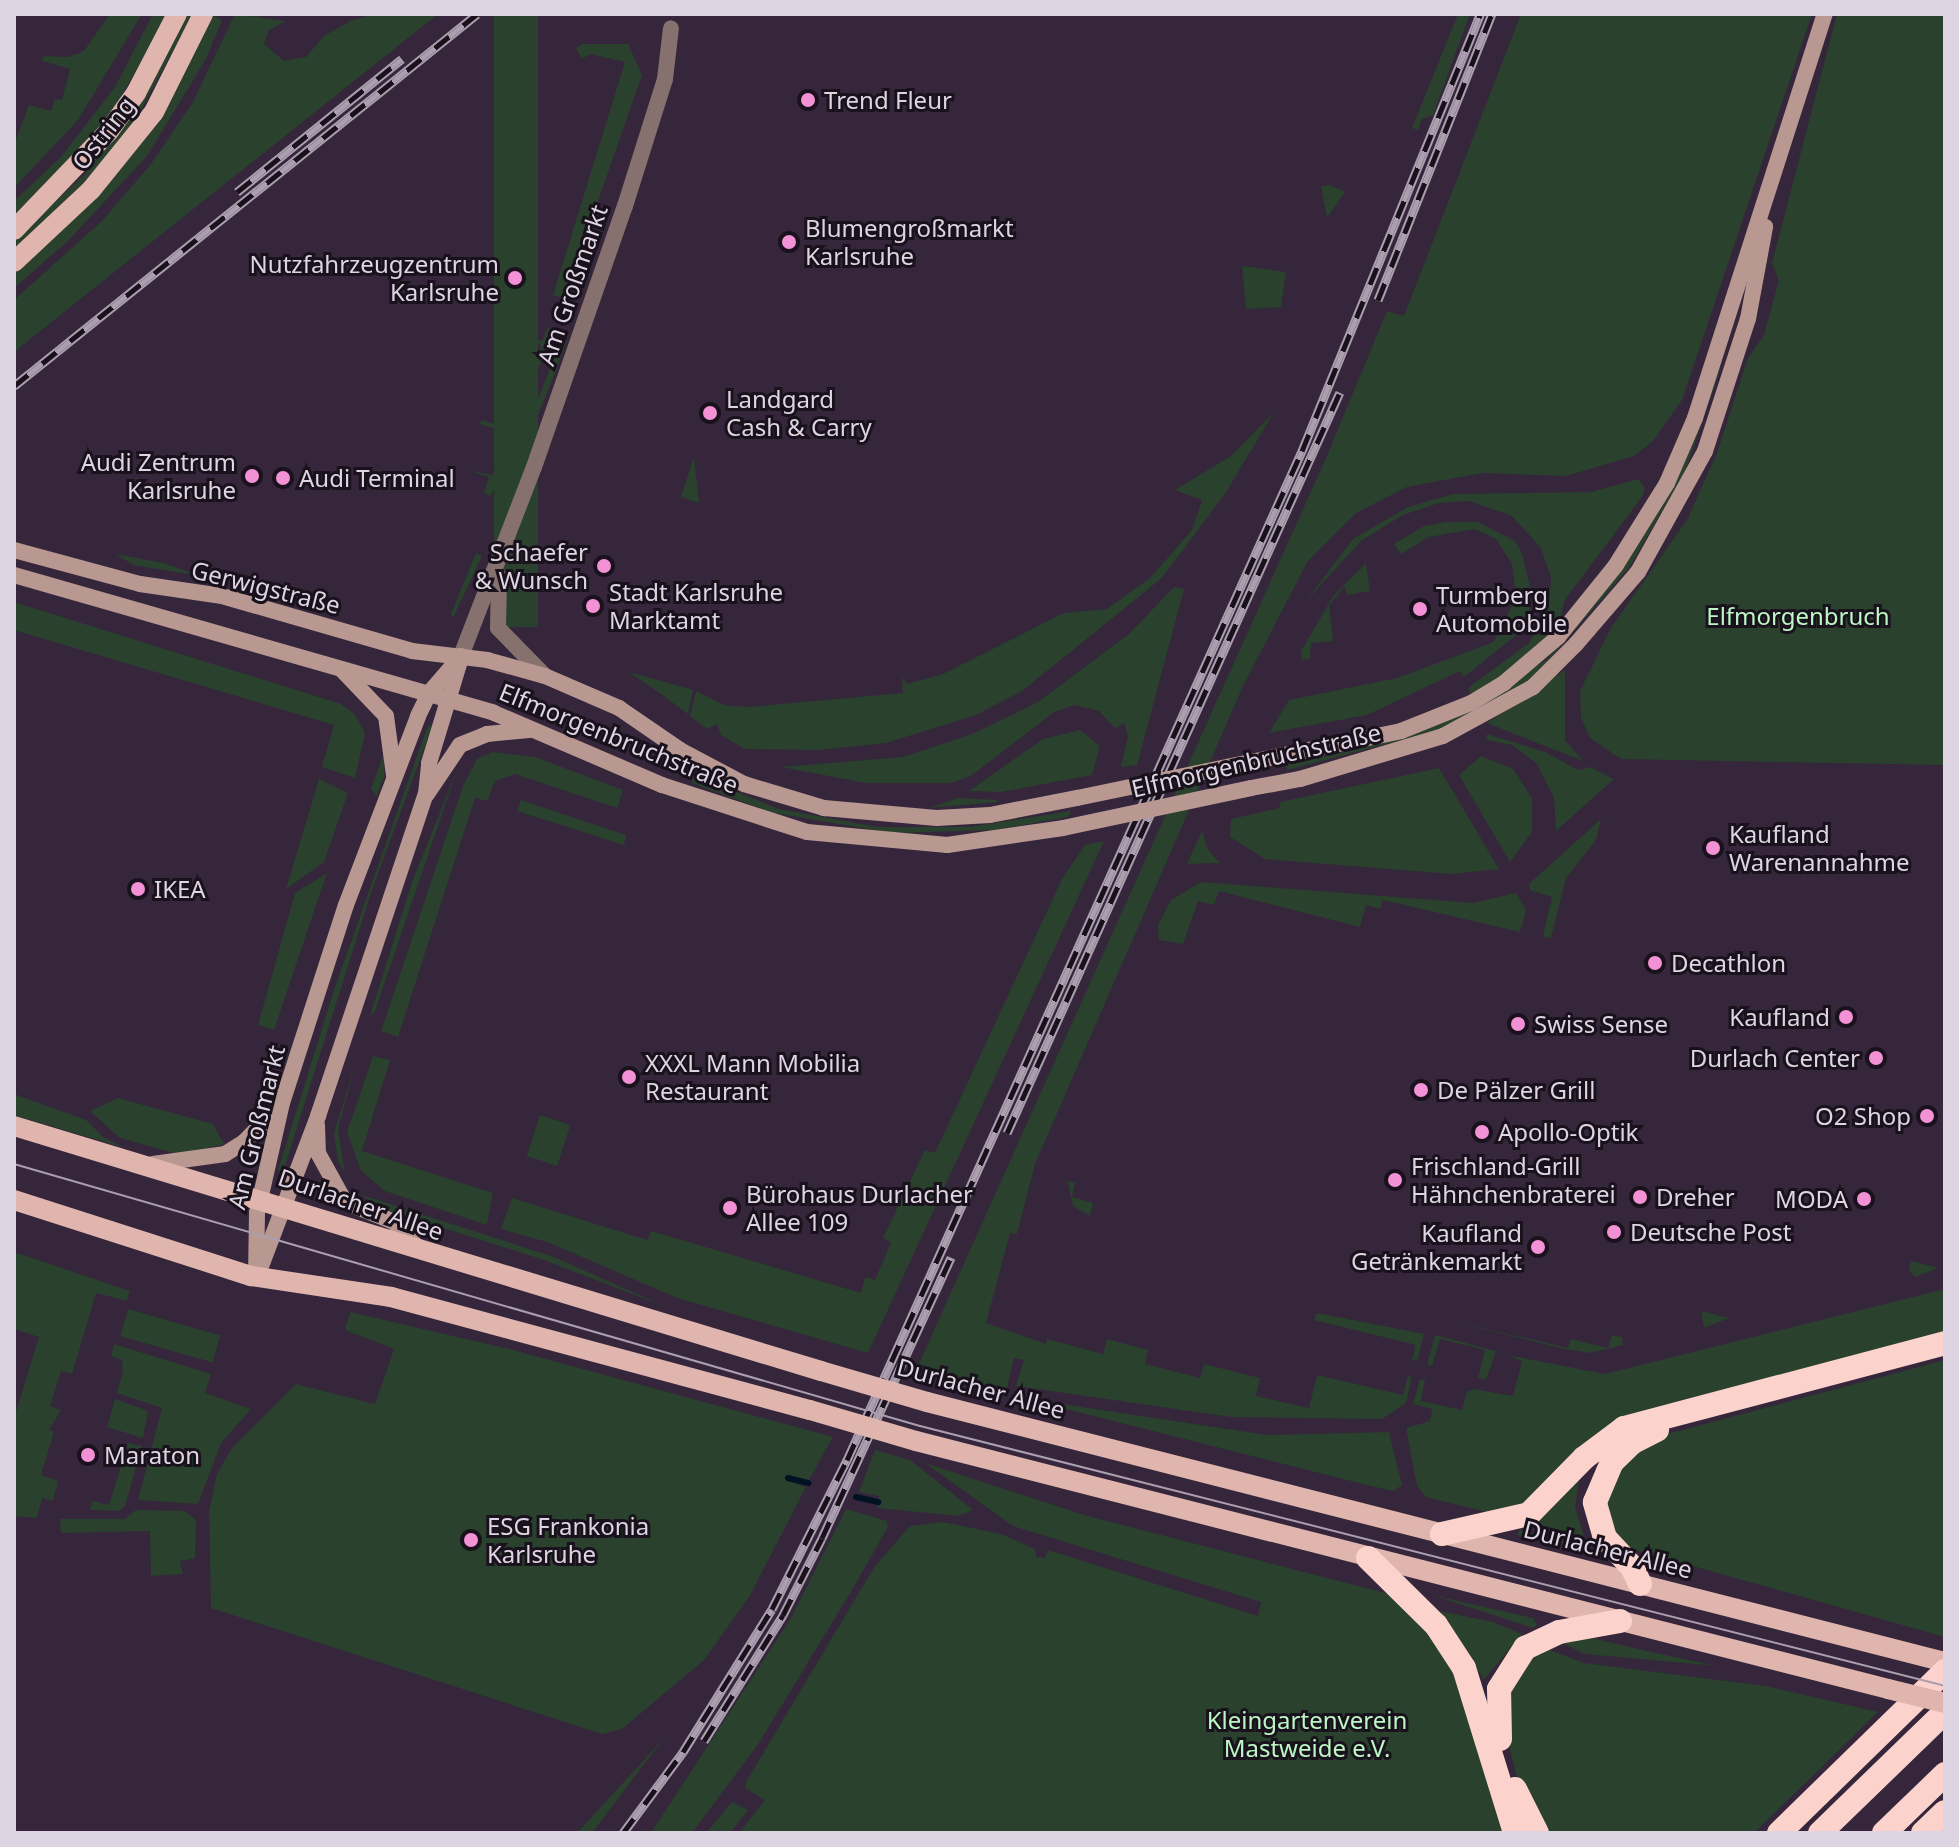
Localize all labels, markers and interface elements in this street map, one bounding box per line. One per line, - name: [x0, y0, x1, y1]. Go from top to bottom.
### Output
- place label: Trend Fleur: [824, 86, 952, 114]
- street label: Ostring: [66, 91, 140, 175]
- marker: Trend Fleur: [799, 91, 817, 109]
- street label: Am Großmarkt: [531, 201, 613, 369]
- place label: Blumengroßmarkt Karlsruhe: [805, 214, 1014, 270]
- marker: Blumengroßmarkt Karlsruhe: [780, 233, 798, 251]
- place label: Nutzfahrzeugzentrum Karlsruhe: [250, 250, 499, 306]
- marker: Nutzfahrzeugzentrum Karlsruhe: [506, 269, 524, 287]
- place label: Landgard Cash & Carry: [726, 385, 872, 441]
- marker: Landgard Cash & Carry: [701, 404, 719, 422]
- place label: Audi Zentrum Karlsruhe: [81, 448, 236, 504]
- place label: Audi Terminal: [299, 464, 455, 492]
- marker: Audi Zentrum Karlsruhe: [243, 467, 261, 485]
- marker: Audi Terminal: [274, 469, 292, 487]
- place label: Schaefer & Wunsch: [475, 538, 588, 594]
- street label: Gerwigstraße: [189, 555, 343, 619]
- marker: Schaefer & Wunsch: [595, 557, 613, 575]
- place label: Stadt Karlsruhe Marktamt: [609, 578, 783, 634]
- place label: Turmberg Automobile: [1436, 581, 1567, 637]
- marker: Stadt Karlsruhe Marktamt: [584, 597, 602, 615]
- marker: Turmberg Automobile: [1411, 600, 1429, 618]
- park label: Elfmorgenbruch: [1706, 602, 1890, 630]
- street label: Elfmorgenbruchstraße: [495, 677, 743, 799]
- street label: Elfmorgenbruchstraße: [1128, 717, 1384, 803]
- place label: Kaufland Warenannahme: [1729, 820, 1910, 876]
- marker: Kaufland Warenannahme: [1704, 839, 1722, 857]
- place label: IKEA: [154, 875, 206, 903]
- marker: IKEA: [129, 880, 147, 898]
- place label: Decathlon: [1671, 949, 1786, 977]
- marker: Decathlon: [1646, 954, 1664, 972]
- place label: Kaufland: [1729, 1003, 1830, 1031]
- marker: Kaufland: [1837, 1008, 1855, 1026]
- place label: Swiss Sense: [1534, 1010, 1668, 1038]
- marker: Swiss Sense: [1509, 1015, 1527, 1033]
- street label: Am Großmarkt: [222, 1042, 290, 1212]
- place label: Durlach Center: [1690, 1044, 1860, 1072]
- place label: XXXL Mann Mobilia Restaurant: [645, 1049, 860, 1105]
- marker: Durlach Center: [1867, 1049, 1885, 1067]
- marker: XXXL Mann Mobilia Restaurant: [620, 1068, 638, 1086]
- place label: De Pälzer Grill: [1437, 1076, 1595, 1104]
- marker: De Pälzer Grill: [1412, 1081, 1430, 1099]
- place label: O2 Shop: [1815, 1102, 1911, 1130]
- marker: O2 Shop: [1918, 1107, 1936, 1125]
- place label: Apollo-Optik: [1498, 1118, 1638, 1146]
- marker: Apollo-Optik: [1473, 1123, 1491, 1141]
- place label: Frischland-Grill Hähnchenbraterei: [1411, 1152, 1616, 1208]
- street label: Durlacher Allee: [275, 1162, 447, 1246]
- marker: Frischland-Grill Hähnchenbraterei: [1386, 1171, 1404, 1189]
- place label: Bürohaus Durlacher Allee 109: [746, 1180, 973, 1236]
- place label: Dreher: [1656, 1183, 1735, 1211]
- place label: MODA: [1775, 1185, 1848, 1213]
- marker: Dreher: [1631, 1188, 1649, 1206]
- marker: MODA: [1855, 1190, 1873, 1208]
- marker: Bürohaus Durlacher Allee 109: [721, 1199, 739, 1217]
- place label: Deutsche Post: [1630, 1218, 1791, 1246]
- place label: Kaufland Getränkemarkt: [1351, 1219, 1522, 1275]
- marker: Deutsche Post: [1605, 1223, 1623, 1241]
- marker: Kaufland Getränkemarkt: [1529, 1238, 1547, 1256]
- street label: Durlacher Allee: [894, 1352, 1068, 1424]
- place label: Maraton: [104, 1441, 200, 1469]
- marker: Maraton: [79, 1446, 97, 1464]
- place label: ESG Frankonia Karlsruhe: [487, 1512, 649, 1568]
- street label: Durlacher Allee: [1521, 1514, 1695, 1584]
- marker: ESG Frankonia Karlsruhe: [462, 1531, 480, 1549]
- park label: Kleingartenverein Mastweide e.V.: [1207, 1706, 1407, 1762]

